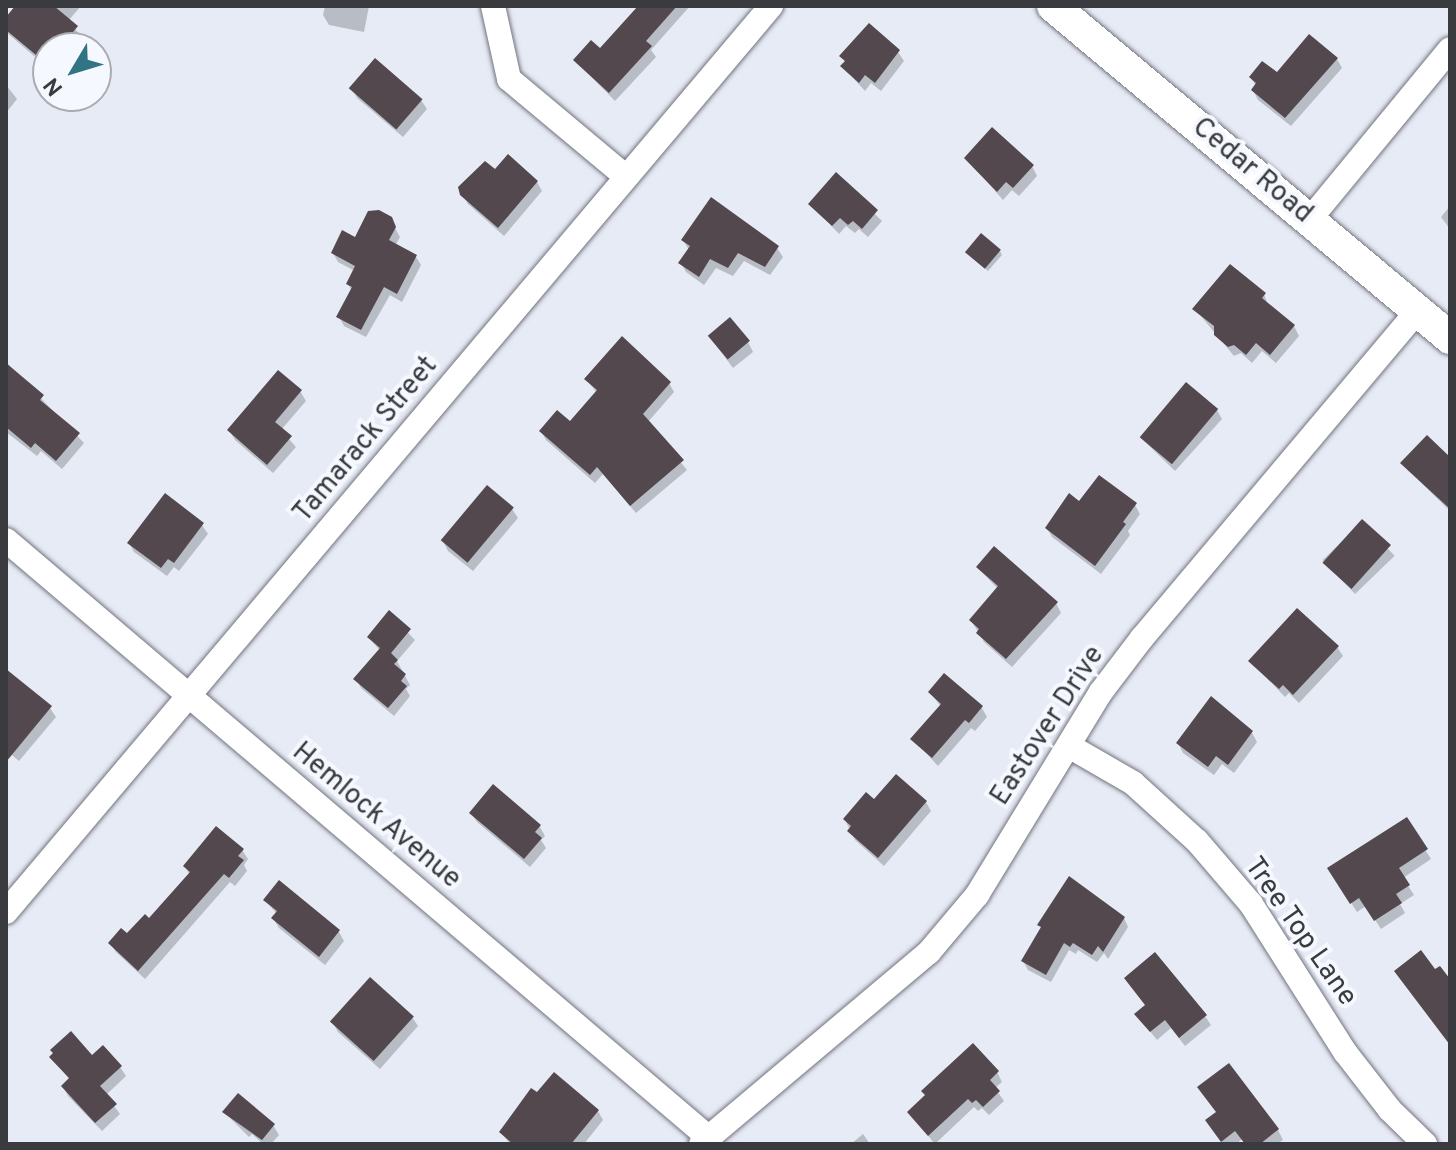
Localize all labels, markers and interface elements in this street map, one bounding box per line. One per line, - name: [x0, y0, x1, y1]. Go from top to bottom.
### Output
- north arrow: [32, 32, 112, 112]
- text: N: [39, 71, 70, 100]
- street label: Cedar Road: [1185, 111, 1319, 231]
- street label: Tamarack Street: [287, 350, 445, 530]
- street label: Eastover Drive: [984, 640, 1112, 812]
- street label: Hemlock Avenue: [284, 735, 468, 897]
- street label: Tree Top Lane: [1236, 851, 1364, 1013]

